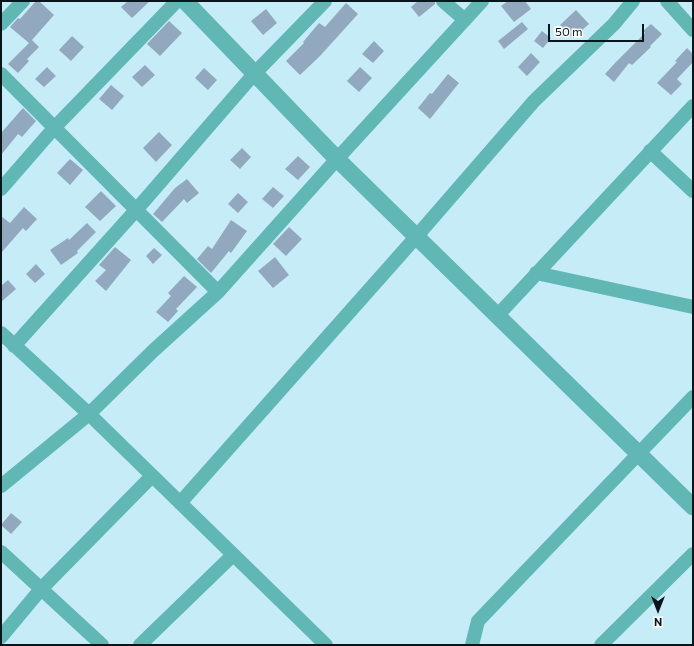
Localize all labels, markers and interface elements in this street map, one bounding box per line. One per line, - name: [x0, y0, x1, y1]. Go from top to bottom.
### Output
- scale bar: [550, 16, 646, 42]
- text: 50 m: [555, 24, 583, 38]
- north arrow: [638, 590, 678, 630]
- text: N: [654, 616, 662, 629]

